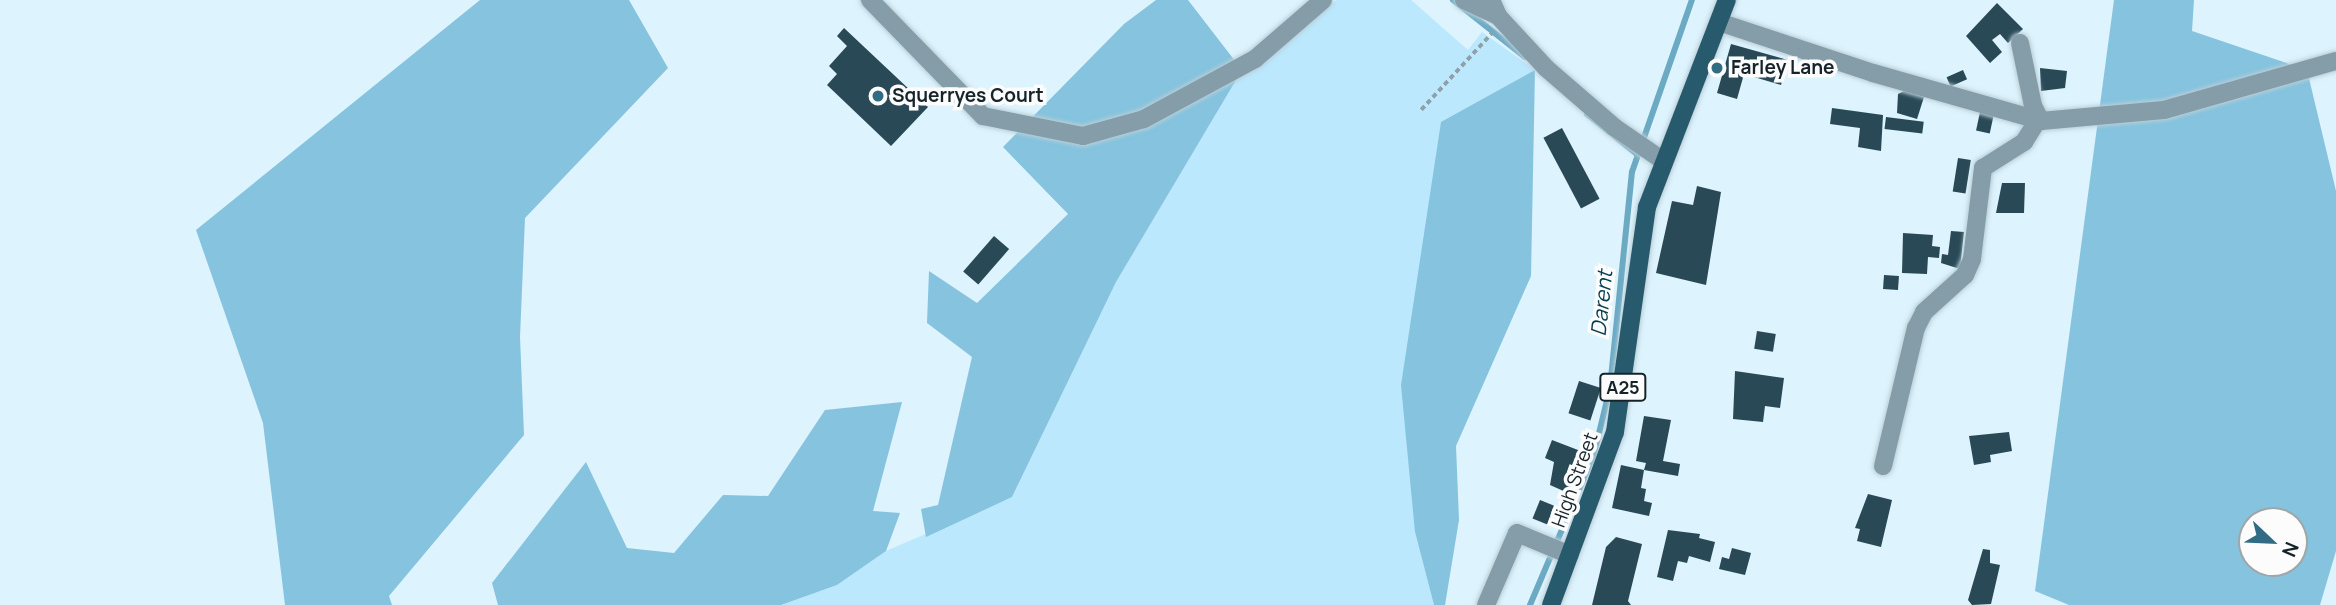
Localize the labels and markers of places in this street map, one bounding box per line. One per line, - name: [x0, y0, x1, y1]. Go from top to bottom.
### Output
- place label: Farley Lane: [1731, 57, 1834, 79]
- marker: Farley Lane: [1709, 60, 1725, 76]
- place label: Squerryes Court: [892, 85, 1044, 107]
- marker: Squerryes Court: [870, 88, 886, 104]

